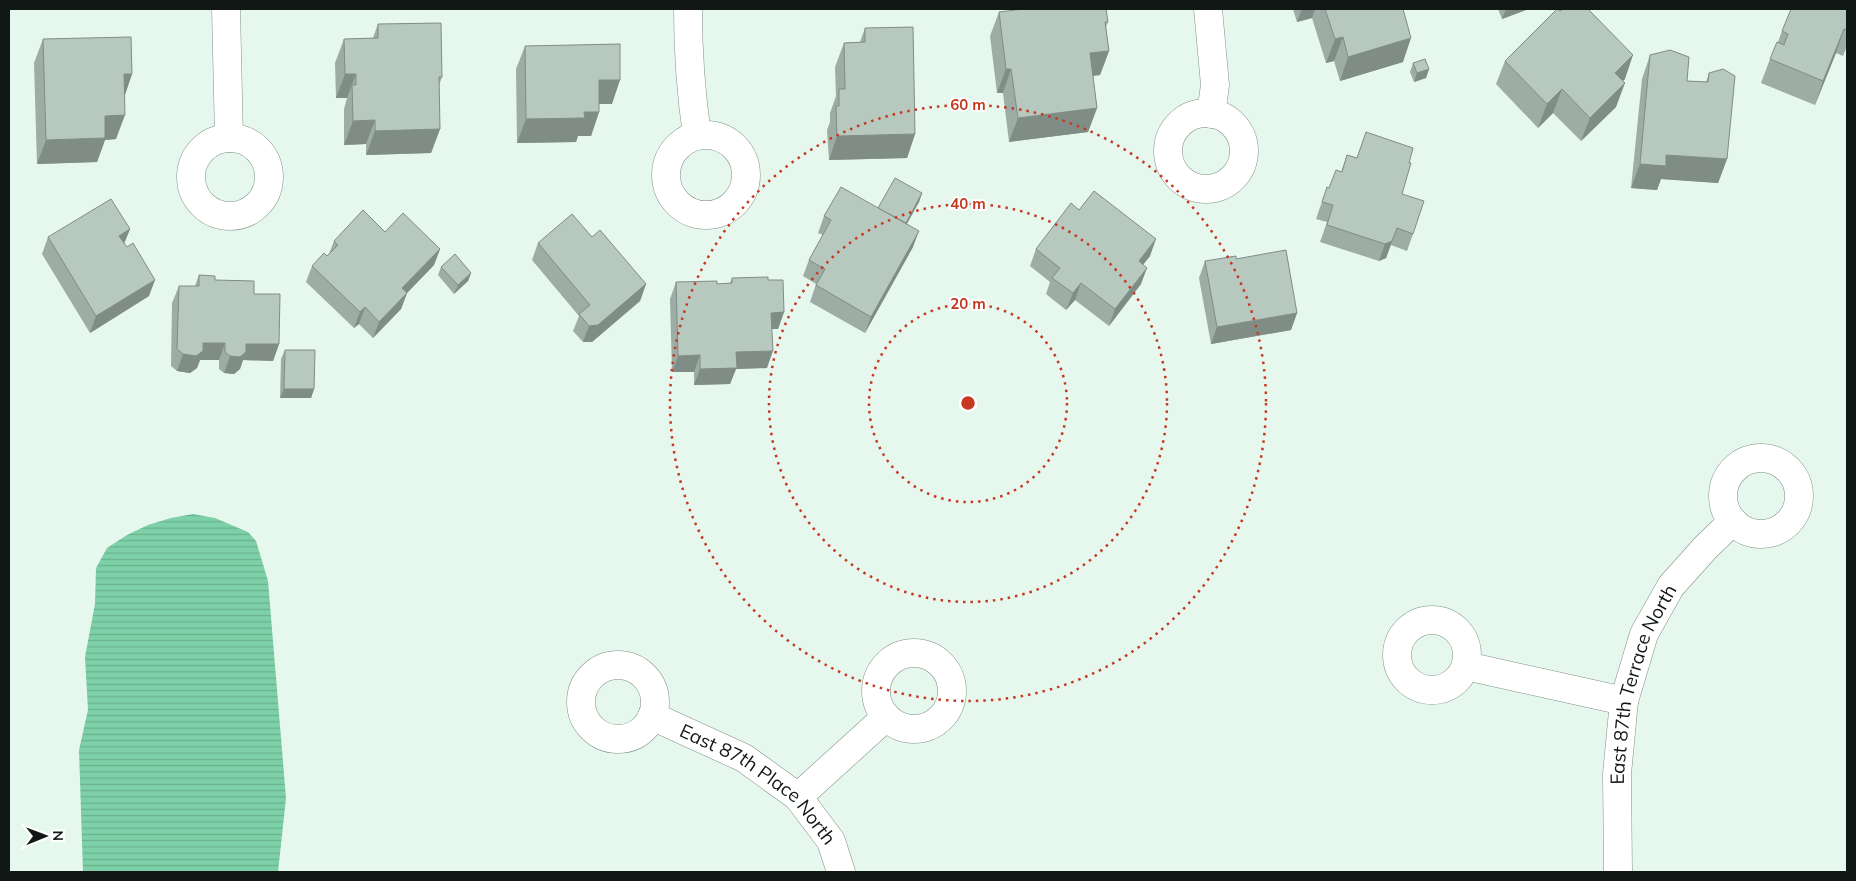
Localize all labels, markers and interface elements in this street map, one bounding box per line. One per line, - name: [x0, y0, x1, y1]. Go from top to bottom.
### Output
- text: 60 m: [950, 95, 986, 114]
- text: 40 m: [950, 194, 986, 213]
- text: 20 m: [950, 294, 986, 313]
- centre of rings: [959, 394, 977, 412]
- street label: East 87th Terrace North: [1605, 580, 1682, 785]
- street label: East 87th Place North: [676, 718, 841, 849]
- north arrow: [20, 811, 70, 861]
- text: N: [49, 830, 67, 841]

